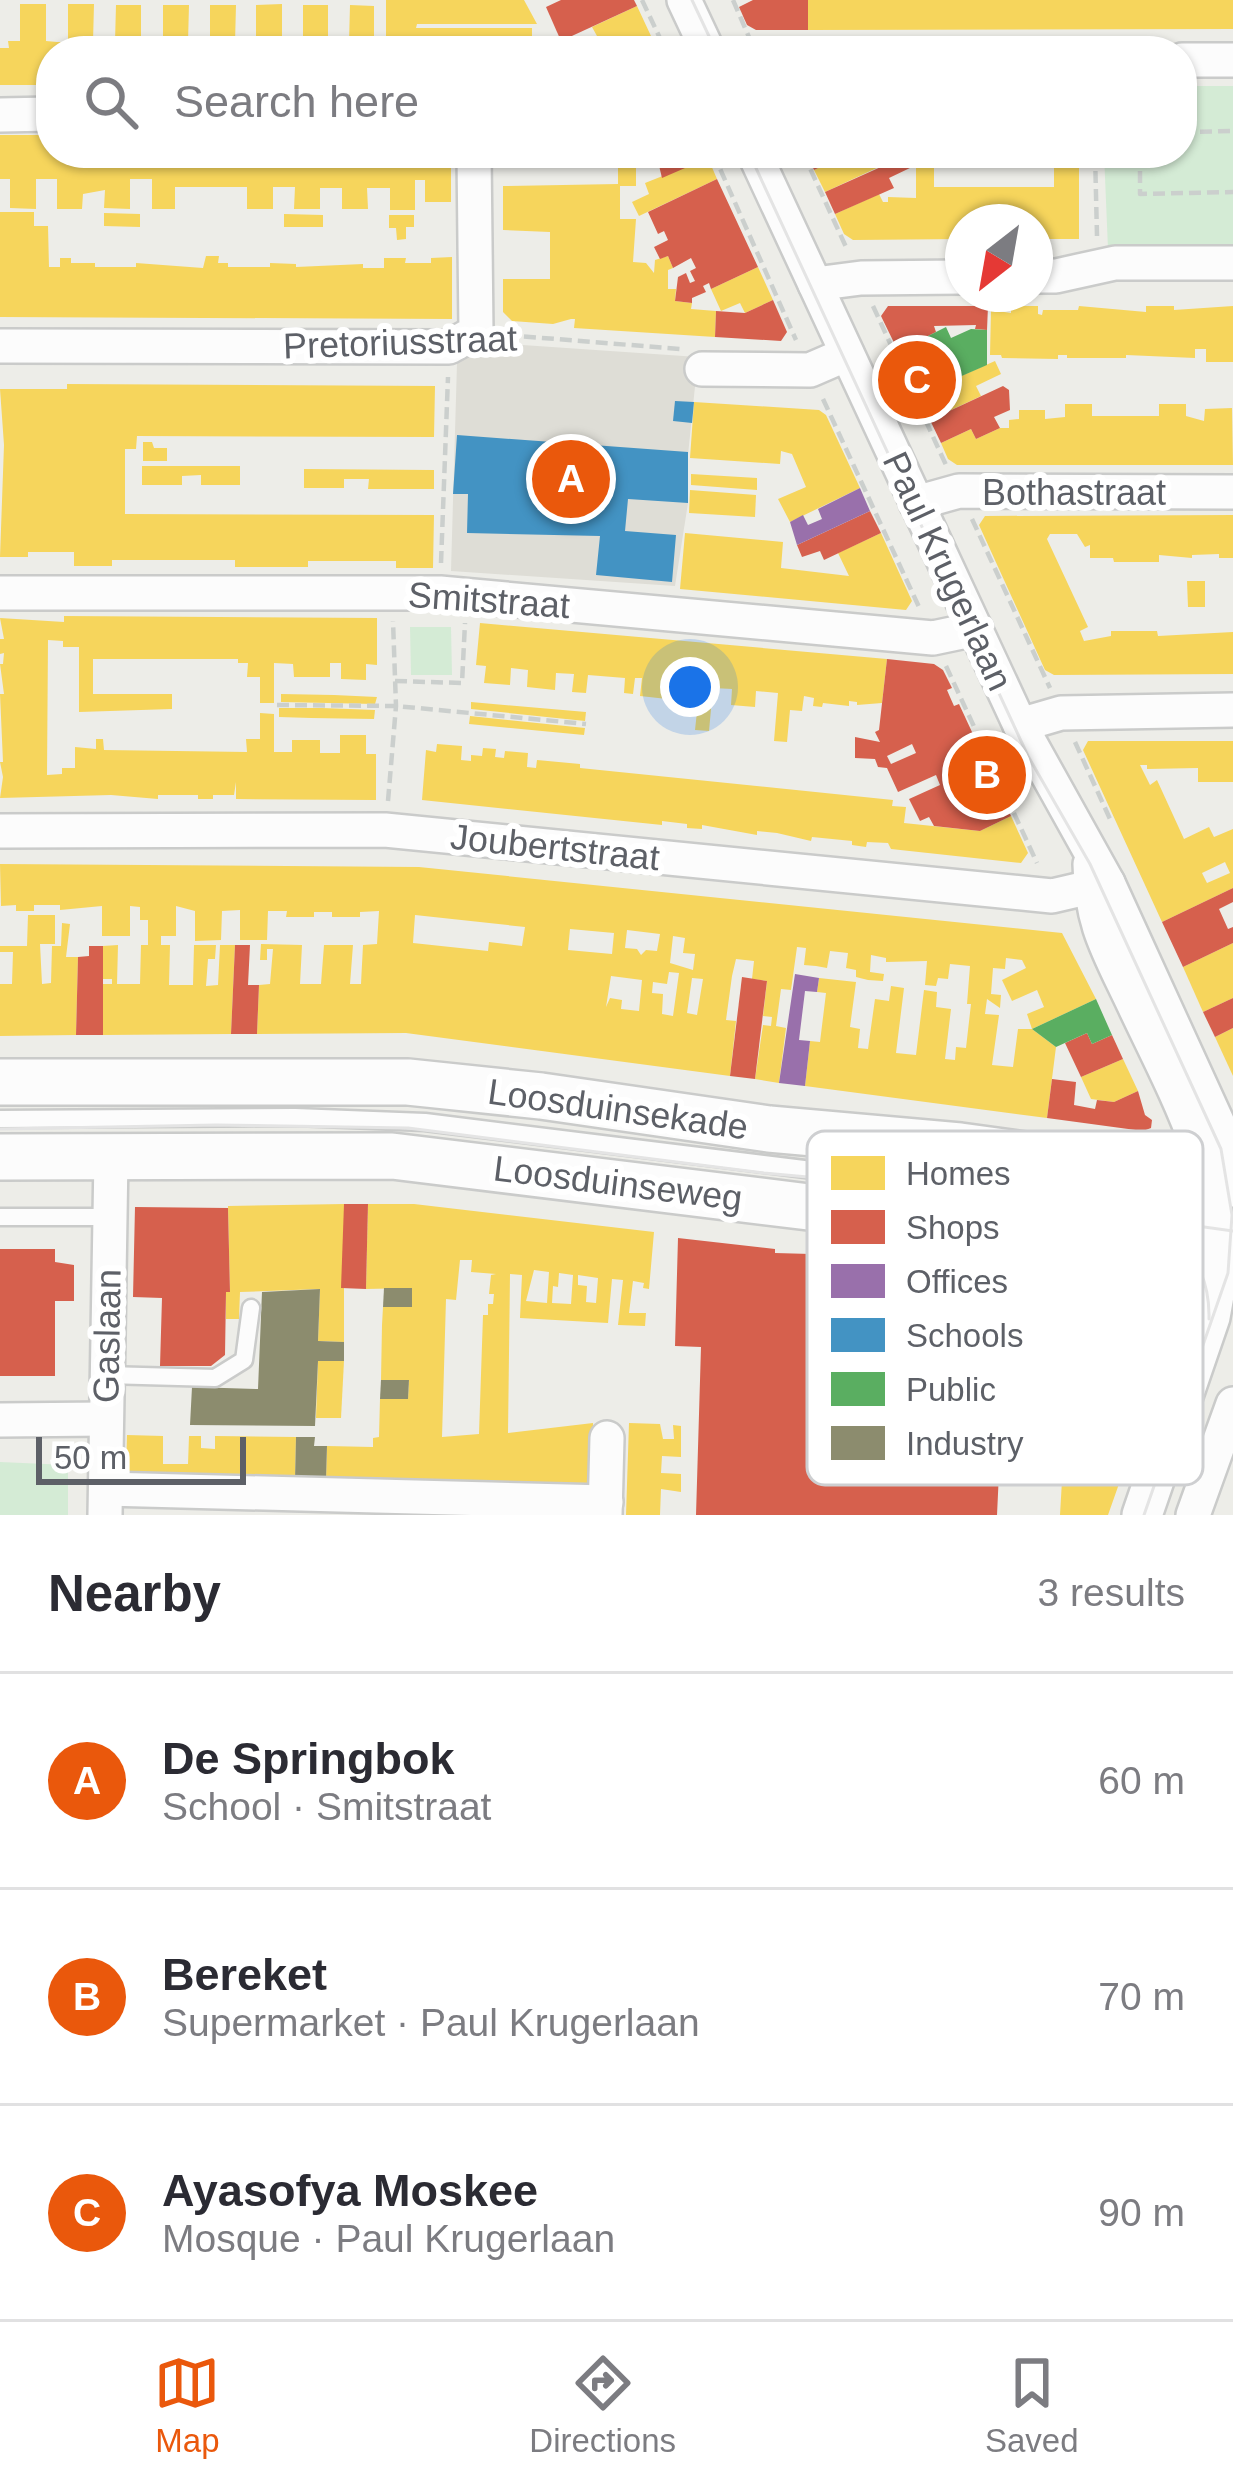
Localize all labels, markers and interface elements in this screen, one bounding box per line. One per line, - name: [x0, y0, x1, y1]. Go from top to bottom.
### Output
- search box: [36, 36, 1197, 168]
- icon: search: [78, 69, 144, 135]
- text: Search here: [174, 76, 419, 127]
- north arrow: [945, 204, 1053, 312]
- street label: Pretoriusstraat: [282, 317, 518, 367]
- pin: C: [878, 335, 956, 425]
- pin: A: [532, 434, 610, 524]
- street label: Paul Krugerlaan: [875, 445, 1021, 697]
- street label: Bothastraat: [982, 472, 1166, 513]
- street label: Smitstraat: [407, 574, 571, 626]
- your location: [660, 657, 720, 717]
- pin: B: [948, 730, 1026, 820]
- street label: Joubertstraat: [448, 816, 662, 878]
- street label: Loosduinsekade: [485, 1070, 751, 1148]
- legend: [807, 1131, 1203, 1485]
- street label: Loosduinseweg: [491, 1147, 745, 1219]
- text: Homes: [906, 1155, 1011, 1192]
- text: Shops: [906, 1209, 1000, 1246]
- text: Offices: [906, 1263, 1008, 1300]
- street label: Gaslaan: [85, 1269, 129, 1403]
- text: Schools: [906, 1317, 1023, 1354]
- text: Public: [906, 1371, 996, 1408]
- text: Industry: [906, 1425, 1024, 1462]
- scale bar: [36, 1431, 246, 1484]
- text: 50 m: [54, 1439, 127, 1476]
- text: Nearby: [48, 1565, 221, 1622]
- text: 3 results: [1038, 1571, 1185, 1614]
- text: De Springbok: [162, 1733, 455, 1784]
- text: A: [73, 1759, 101, 1802]
- text: 60 m: [1098, 1759, 1185, 1802]
- text: School · Smitstraat: [162, 1785, 491, 1828]
- text: Bereket: [162, 1949, 327, 2000]
- text: B: [73, 1975, 101, 2018]
- text: 70 m: [1098, 1975, 1185, 2018]
- text: Supermarket · Paul Krugerlaan: [162, 2001, 700, 2044]
- text: Ayasofya Moskee: [162, 2165, 538, 2216]
- text: C: [73, 2191, 101, 2234]
- text: 90 m: [1098, 2191, 1185, 2234]
- text: Mosque · Paul Krugerlaan: [162, 2217, 615, 2260]
- tab: Map: [154, 2350, 220, 2460]
- tab: Directions: [529, 2350, 676, 2460]
- tab: Saved: [985, 2350, 1079, 2460]

